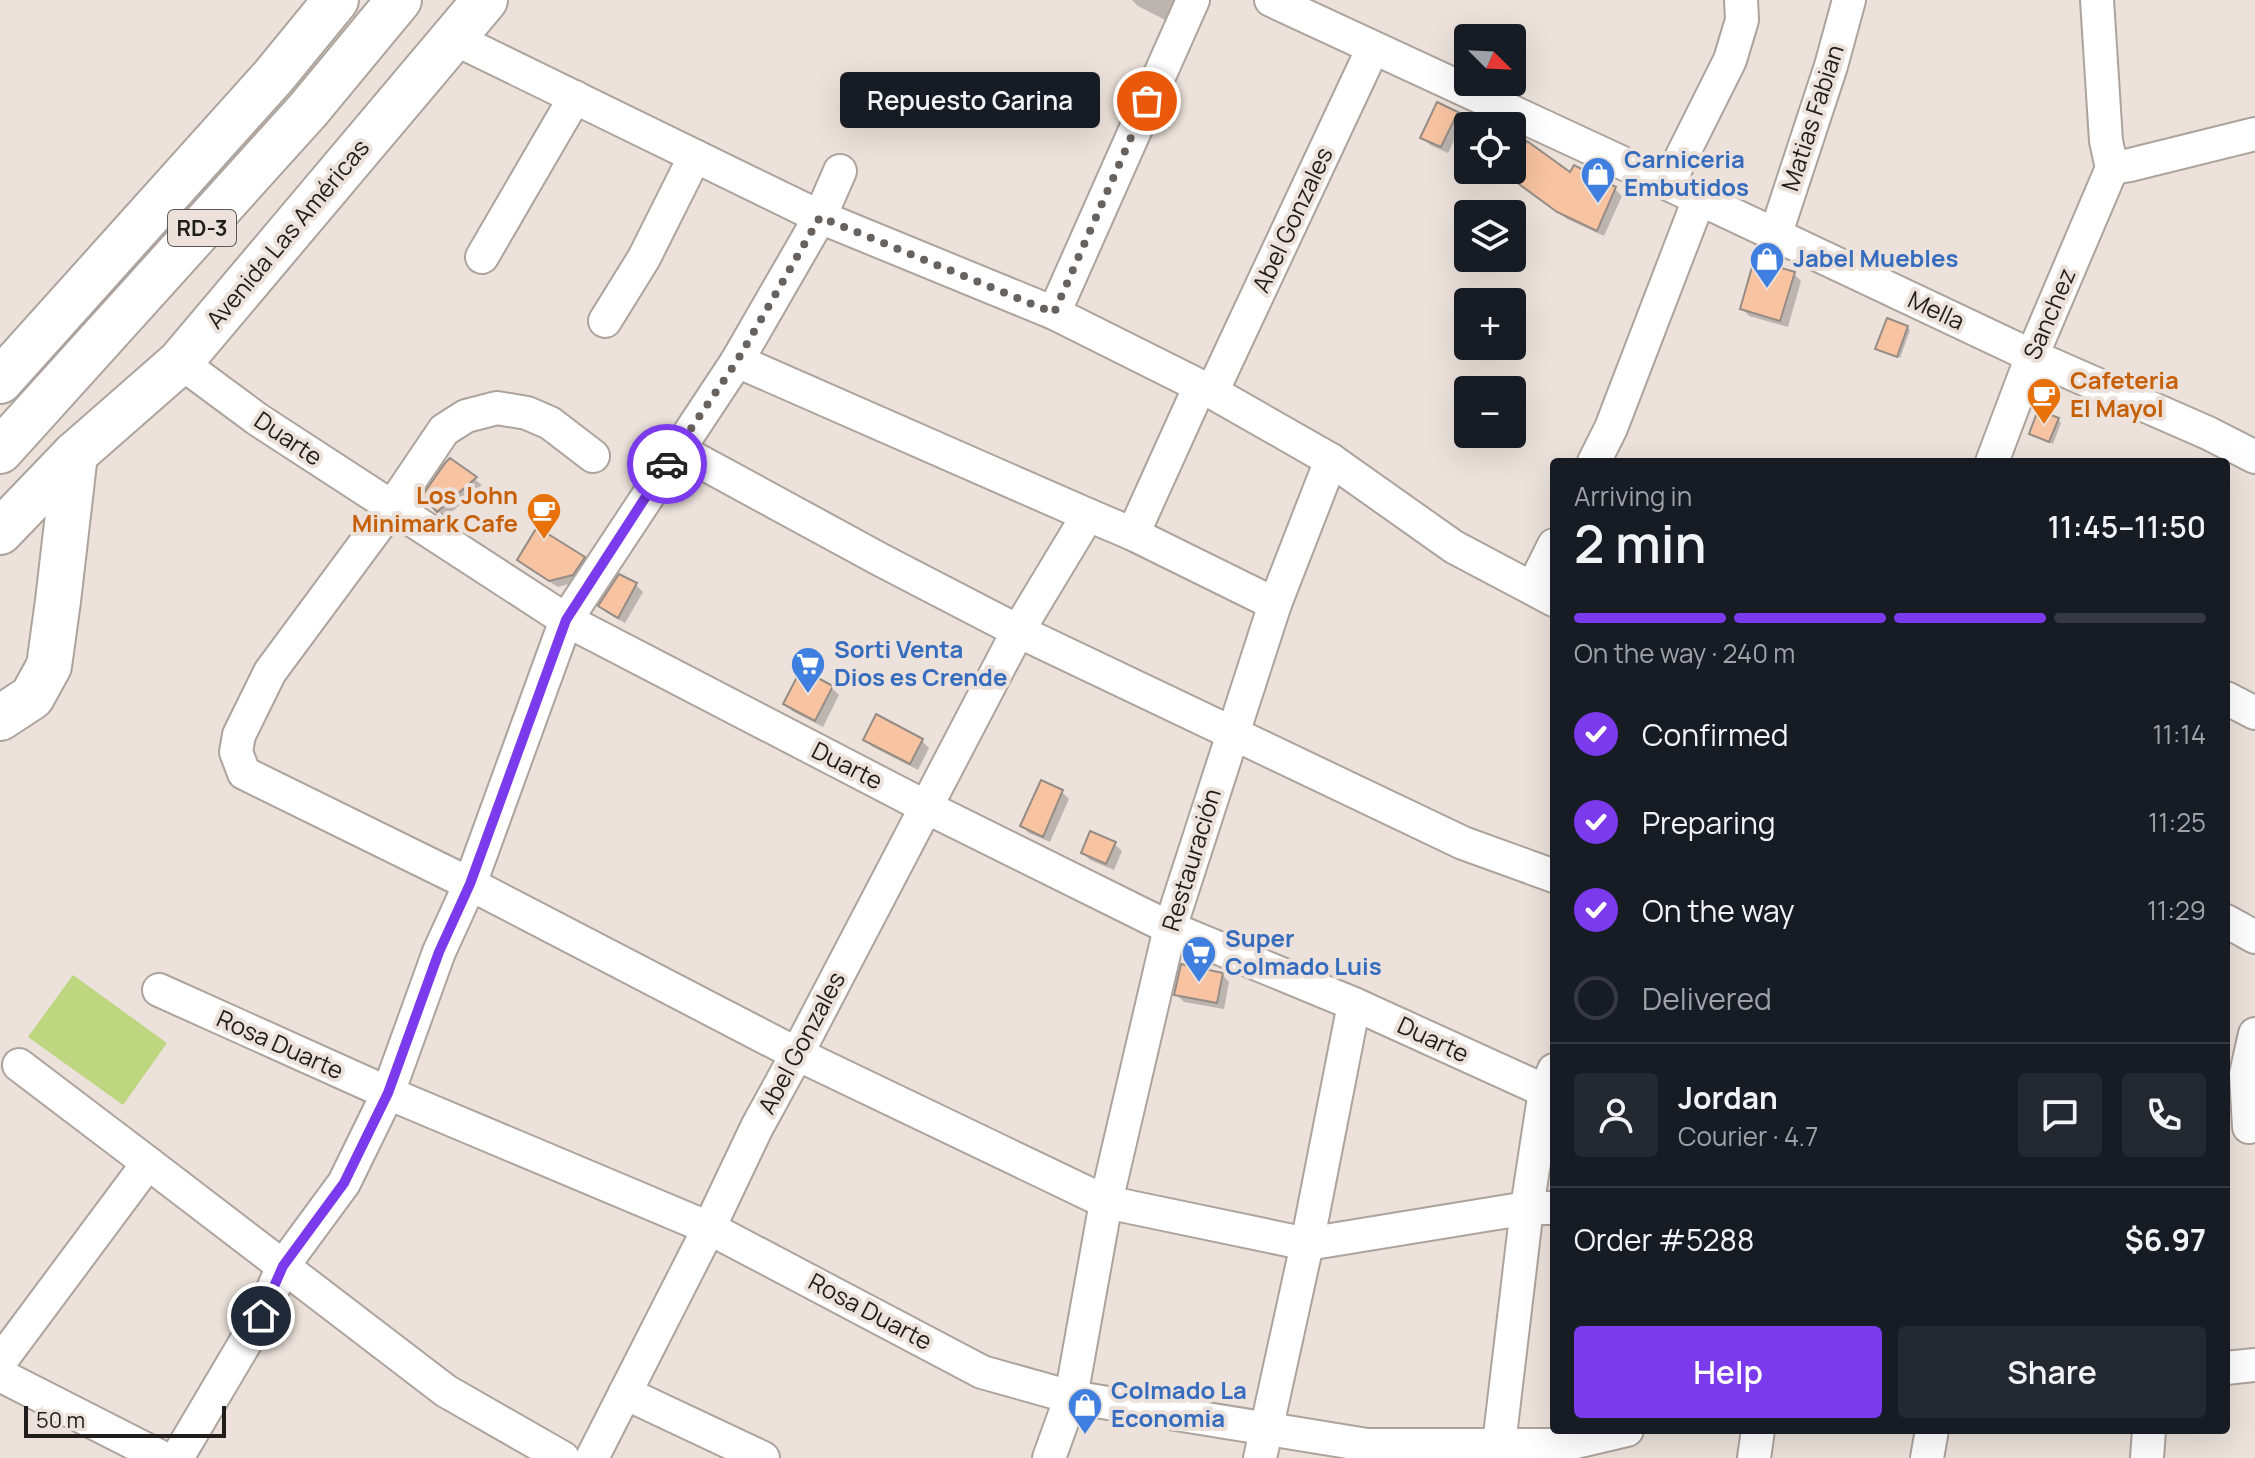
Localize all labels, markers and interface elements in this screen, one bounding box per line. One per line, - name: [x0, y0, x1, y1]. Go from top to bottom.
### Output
- north arrow: [1454, 24, 1526, 96]
- map controls: [1454, 24, 1526, 448]
- street label: Matias Fabian: [1772, 40, 1851, 195]
- pin: [1113, 67, 1181, 135]
- callout: Repuesto Garina: [839, 73, 1099, 129]
- icon: bag: [1125, 79, 1169, 123]
- text: Repuesto Garina: [867, 82, 1073, 118]
- button: locate: [1454, 112, 1526, 184]
- street label: Avenida Las Américas: [198, 131, 376, 335]
- street label: Abel Gonzales: [1244, 141, 1340, 297]
- place label: Carniceria Embutidos: [1624, 142, 1749, 203]
- shop icon: Carniceria Embutidos: [1579, 155, 1617, 205]
- button: layers: [1454, 200, 1526, 272]
- road number: RD-3: [168, 210, 236, 246]
- shop icon: Jabel Muebles: [1748, 240, 1786, 290]
- place label: Jabel Muebles: [1793, 241, 1959, 274]
- street label: Sanchez: [2015, 263, 2083, 364]
- street label: Mella: [1903, 282, 1970, 337]
- button: +: [1454, 288, 1526, 360]
- place label: Cafeteria El Mayol: [2070, 363, 2179, 424]
- button: −: [1454, 376, 1526, 448]
- cafe icon: Cafeteria El Mayol: [2025, 376, 2063, 426]
- street label: Duarte: [248, 403, 329, 473]
- courier: [627, 424, 707, 504]
- icon: car: [645, 442, 689, 486]
- place label: Los John Minimark Cafe: [352, 478, 518, 539]
- text: Arriving in: [1574, 478, 1692, 514]
- cafe icon: Los John Minimark Cafe: [525, 491, 563, 541]
- text: 11:45–11:50: [2047, 506, 2206, 547]
- text: 2 min: [1574, 508, 1707, 579]
- place label: Sorti Venta Dios es Crende: [834, 632, 1007, 693]
- text: On the way · 240 m: [1574, 635, 1795, 671]
- supermarket icon: Sorti Venta Dios es Crende: [789, 645, 827, 695]
- icon: check: [1574, 712, 1618, 756]
- text: Confirmed: [1642, 714, 1789, 755]
- text: 11:14: [2152, 716, 2206, 752]
- street label: Duarte: [807, 733, 889, 797]
- street label: Restauración: [1153, 784, 1228, 935]
- icon: check: [1574, 800, 1618, 844]
- text: Preparing: [1642, 802, 1776, 843]
- text: 11:25: [2148, 804, 2206, 840]
- icon: check: [1574, 888, 1618, 932]
- text: On the way: [1642, 890, 1795, 931]
- text: 11:29: [2147, 892, 2206, 928]
- place label: Super Colmado Luis: [1225, 921, 1382, 982]
- supermarket icon: Super Colmado Luis: [1180, 934, 1218, 984]
- street label: Abel Gonzales: [749, 965, 852, 1119]
- text: Delivered: [1642, 978, 1772, 1019]
- street label: Rosa Duarte: [212, 1001, 349, 1086]
- street label: Duarte: [1392, 1008, 1475, 1070]
- button: person: [1574, 1073, 1658, 1157]
- button: chat: [2018, 1073, 2102, 1157]
- button: phone: [2122, 1073, 2206, 1157]
- text: Jordan: [1678, 1077, 1778, 1118]
- text: Courier · 4.7: [1678, 1118, 1818, 1154]
- text: Order #5288: [1574, 1219, 1754, 1260]
- text: $6.97: [2125, 1219, 2206, 1260]
- street label: Rosa Duarte: [803, 1264, 938, 1357]
- pin: [227, 1282, 295, 1350]
- icon: home: [239, 1294, 283, 1338]
- button: Help: [1574, 1326, 1882, 1418]
- button: Share: [1898, 1326, 2206, 1418]
- place label: Colmado La Economia: [1111, 1373, 1247, 1434]
- shop icon: Colmado La Economia: [1066, 1386, 1104, 1436]
- scale bar: [24, 1402, 226, 1438]
- text: 50 m: [36, 1405, 85, 1435]

